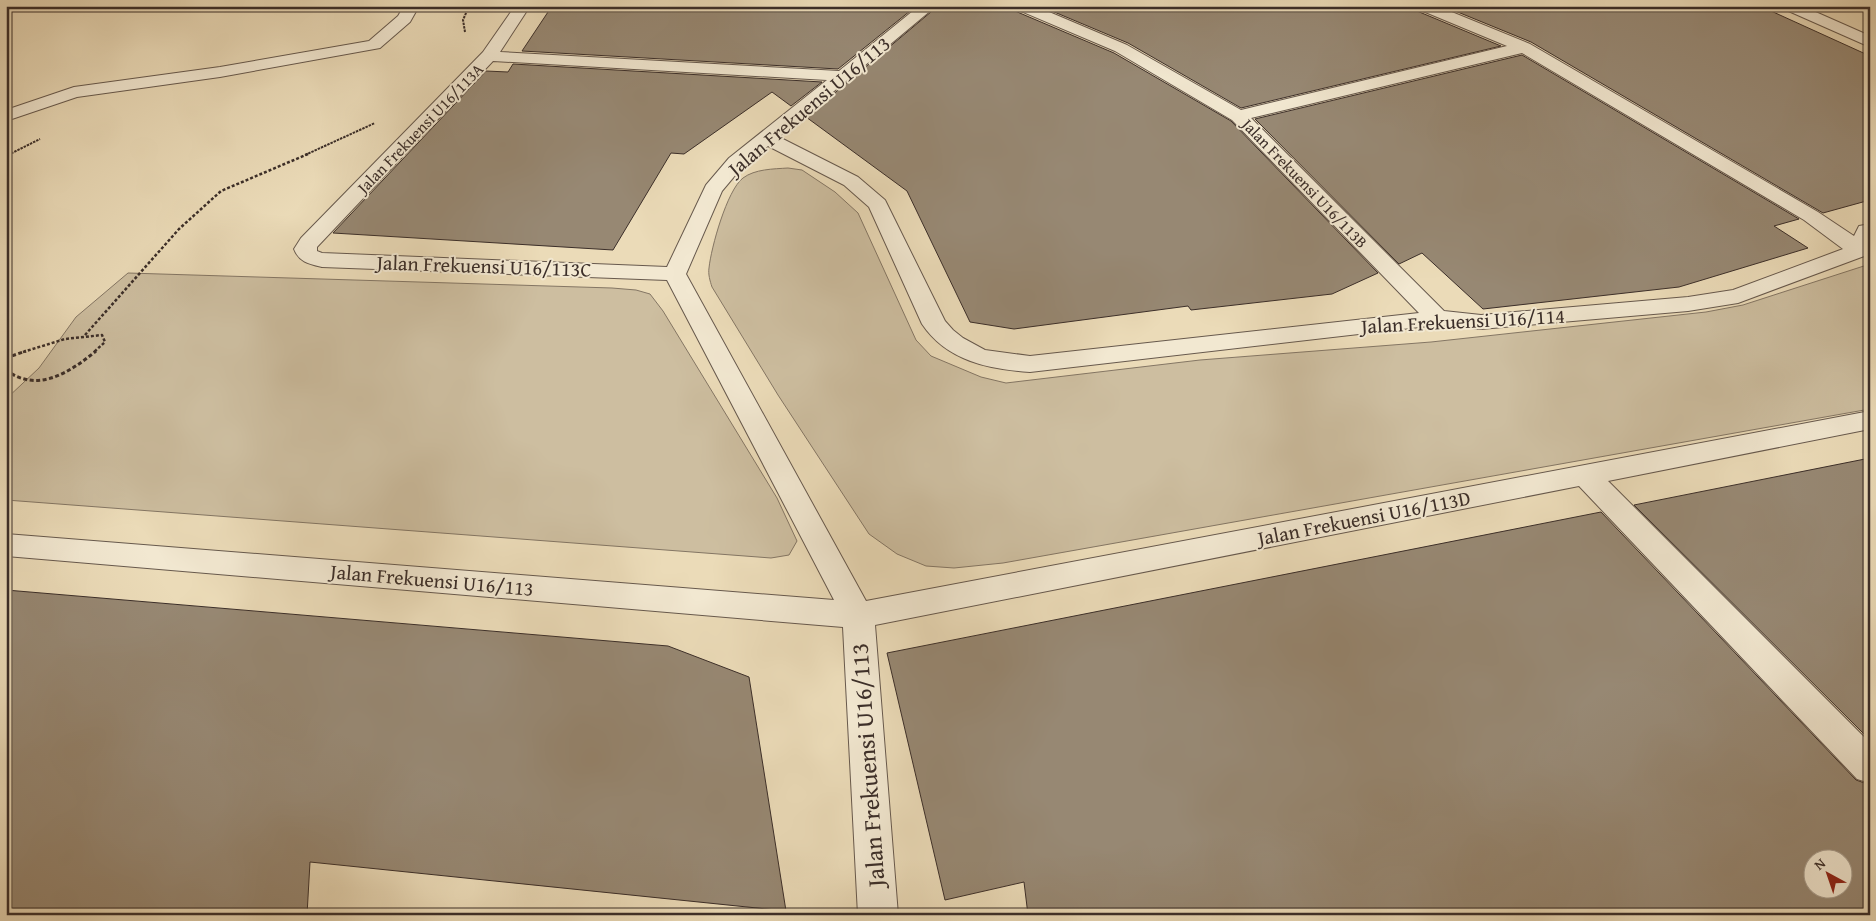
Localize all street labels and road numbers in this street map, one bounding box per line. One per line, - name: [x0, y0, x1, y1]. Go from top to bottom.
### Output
- street label: Jalan Frekuensi U16/113: [719, 29, 896, 184]
- street label: Jalan Frekuensi U16/113A: [350, 57, 489, 200]
- street label: Jalan Frekuensi U16/113B: [1235, 111, 1373, 253]
- street label: Jalan Frekuensi U16/113C: [373, 247, 592, 284]
- street label: Jalan Frekuensi U16/114: [1357, 301, 1566, 340]
- street label: Jalan Frekuensi U16/113D: [1252, 483, 1473, 553]
- street label: Jalan Frekuensi U16/113: [326, 556, 535, 603]
- street label: Jalan Frekuensi U16/113: [842, 642, 894, 891]

